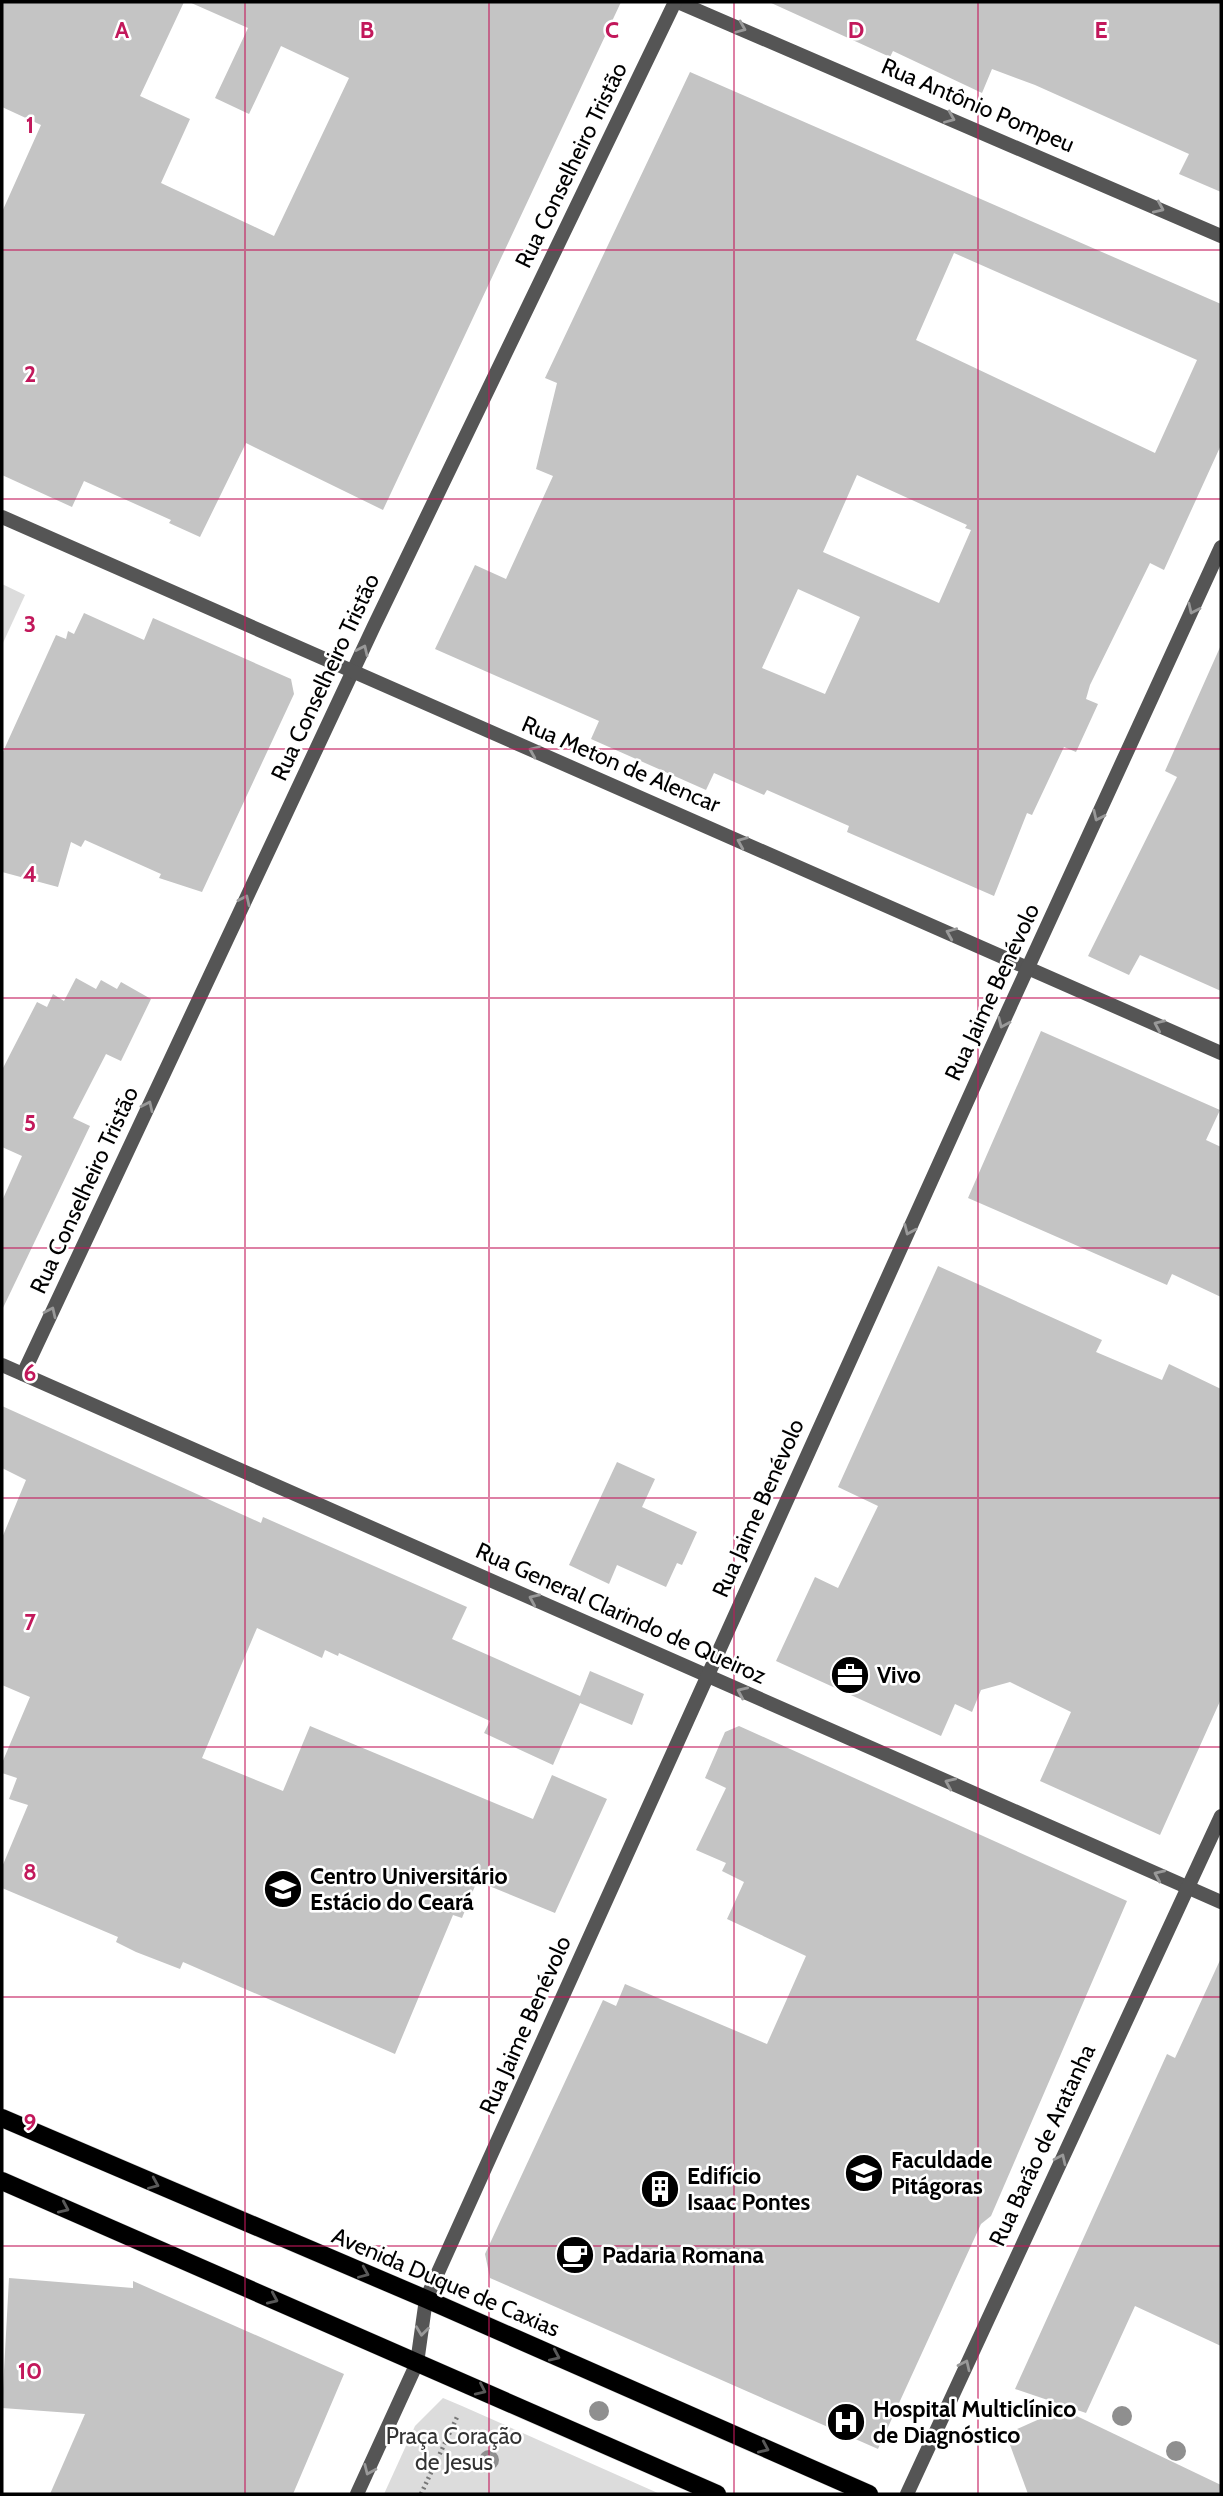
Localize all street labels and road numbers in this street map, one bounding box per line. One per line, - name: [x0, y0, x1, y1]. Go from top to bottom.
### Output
- street label: Rua Antônio Pompeu: [877, 52, 1079, 158]
- street label: Rua Conselheiro Tristão: [509, 58, 633, 272]
- street label: Rua Conselheiro Tristão: [265, 569, 385, 785]
- street label: Rua Meton de Alencar: [518, 710, 725, 819]
- street label: Rua Jaime Benévolo: [939, 899, 1045, 1085]
- street label: Rua Conselheiro Tristão: [24, 1082, 144, 1298]
- street label: Rua Jaime Benévolo: [706, 1414, 810, 1602]
- street label: Rua General Clarindo de Queiroz: [472, 1536, 771, 1690]
- street label: Rua Jaime Benévolo: [473, 1931, 577, 2119]
- street label: Rua Barão de Aratanha: [983, 2040, 1101, 2250]
- street label: Avenida Duque de Caxias: [328, 2221, 564, 2343]

